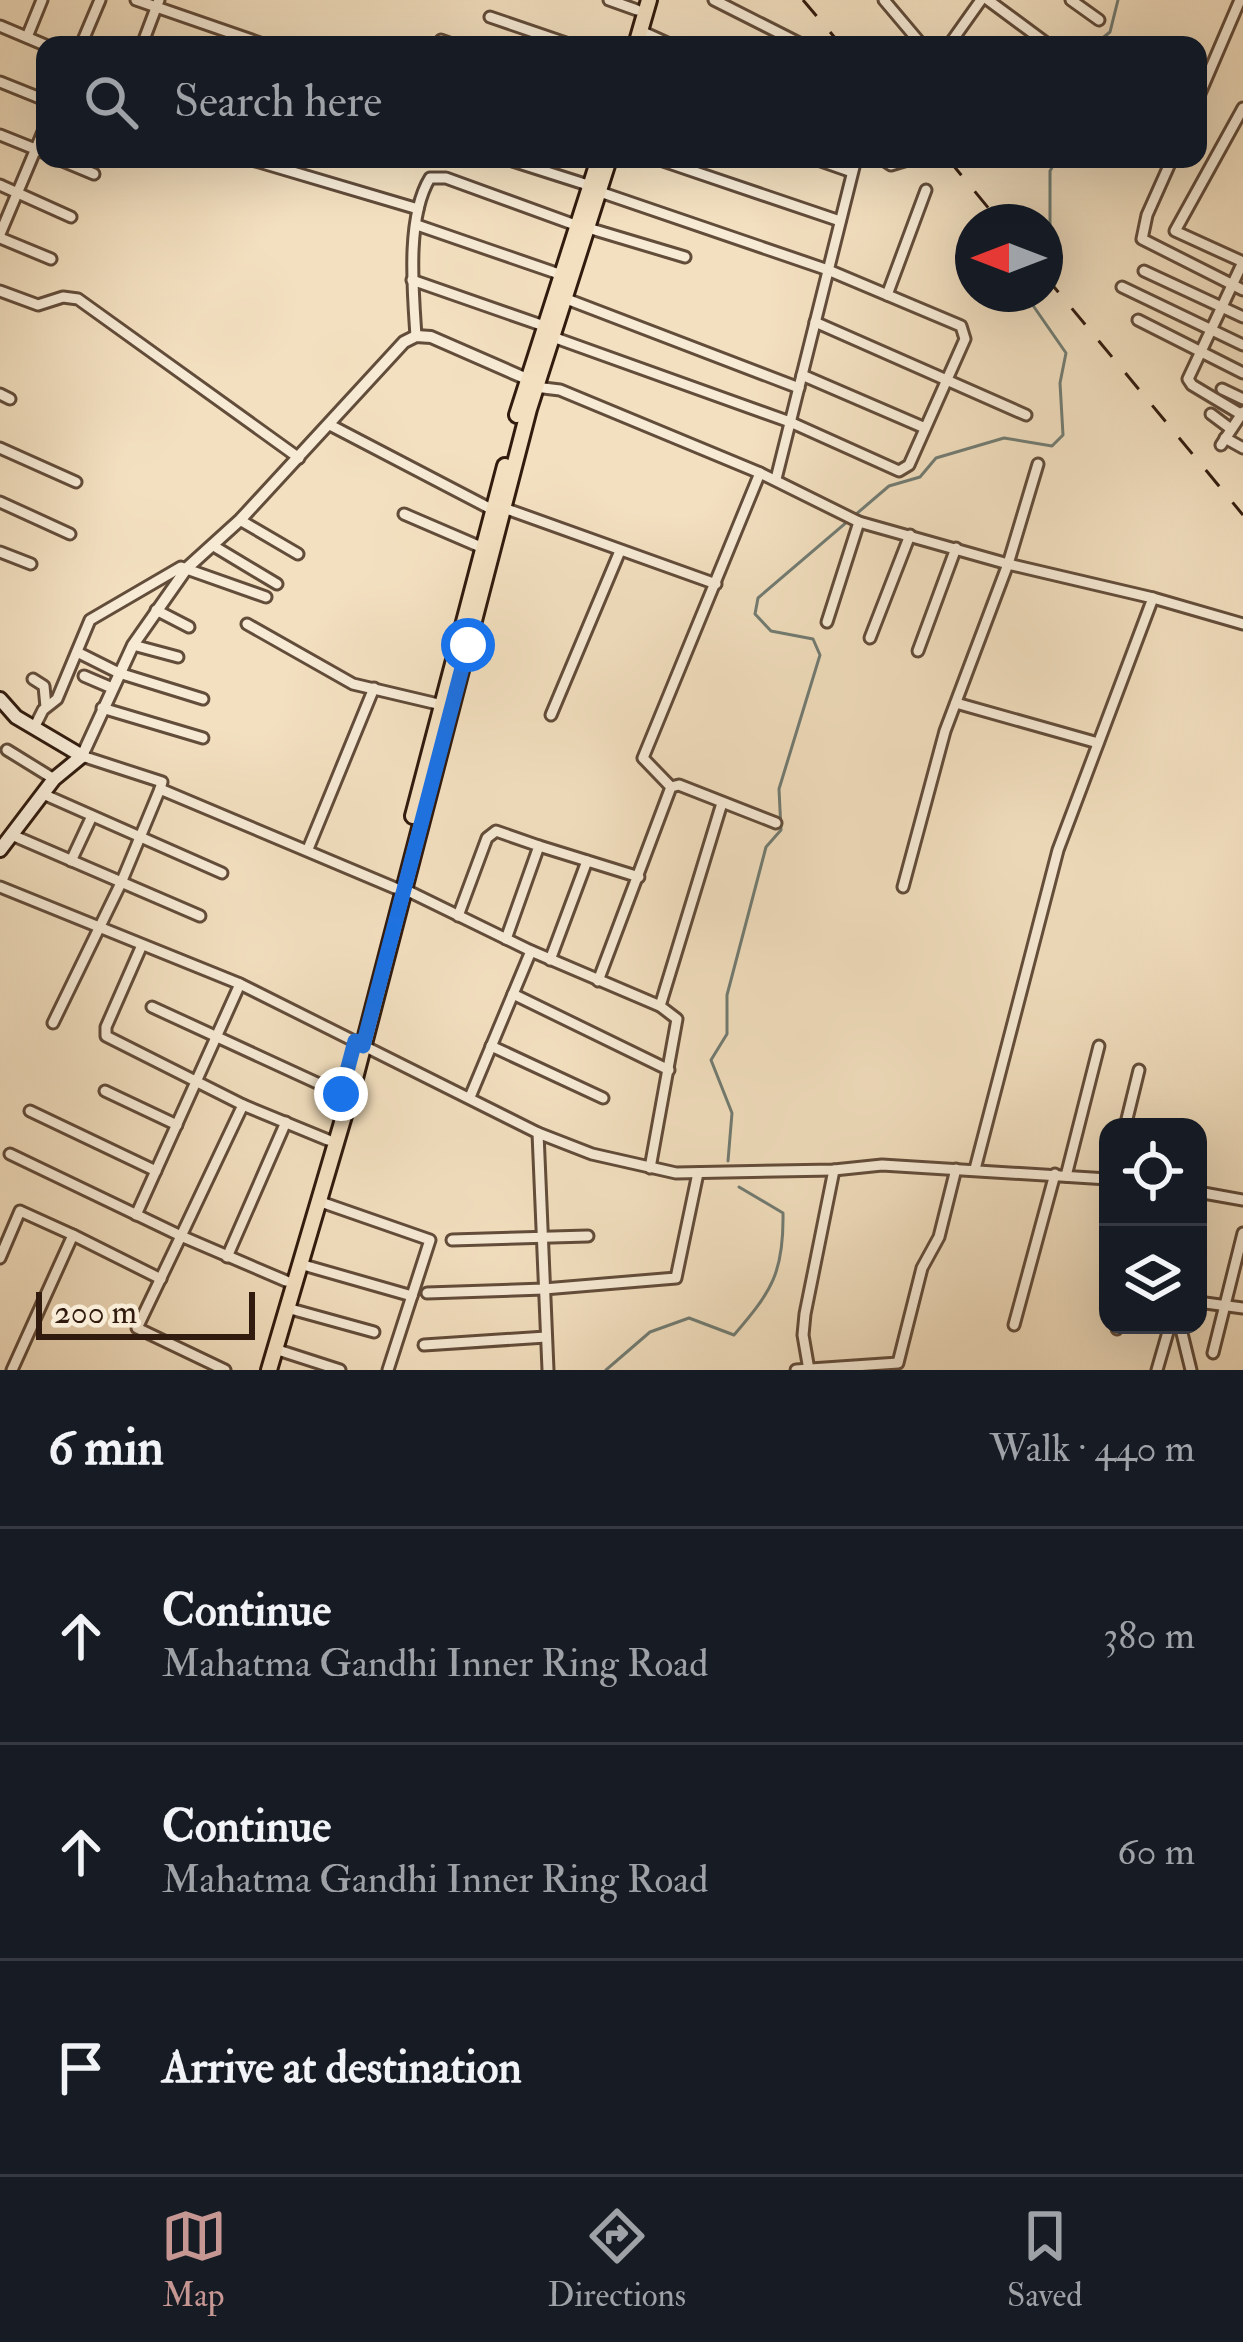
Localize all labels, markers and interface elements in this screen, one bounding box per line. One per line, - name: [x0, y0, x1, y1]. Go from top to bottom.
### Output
- search box: [36, 36, 1207, 168]
- icon: search: [78, 69, 144, 135]
- text: Search here: [174, 74, 382, 130]
- north arrow: [955, 204, 1063, 312]
- route start: [441, 618, 495, 672]
- route end: [314, 1067, 368, 1121]
- map controls: [1099, 1118, 1207, 1334]
- button: locate: [1099, 1118, 1207, 1226]
- button: layers: [1099, 1226, 1207, 1334]
- scale bar: [36, 1286, 255, 1339]
- text: 200 m: [54, 1292, 137, 1333]
- text: 6 min: [48, 1416, 164, 1480]
- text: Walk · 440 m: [989, 1424, 1195, 1473]
- text: Continue: [162, 1583, 331, 1639]
- icon: ahead: [48, 1603, 114, 1669]
- text: 380 m: [1103, 1611, 1195, 1660]
- text: Mahatma Gandhi Inner Ring Road: [162, 1639, 709, 1688]
- text: Continue: [162, 1799, 331, 1855]
- icon: ahead: [48, 1819, 114, 1885]
- text: 60 m: [1117, 1827, 1195, 1876]
- text: Mahatma Gandhi Inner Ring Road: [162, 1855, 709, 1904]
- icon: arrive: [48, 2035, 114, 2101]
- text: Arrive at destination: [162, 2040, 522, 2096]
- tab: Map: [161, 2203, 227, 2316]
- tab: Directions: [548, 2203, 686, 2316]
- tab: Saved: [1007, 2203, 1082, 2316]

